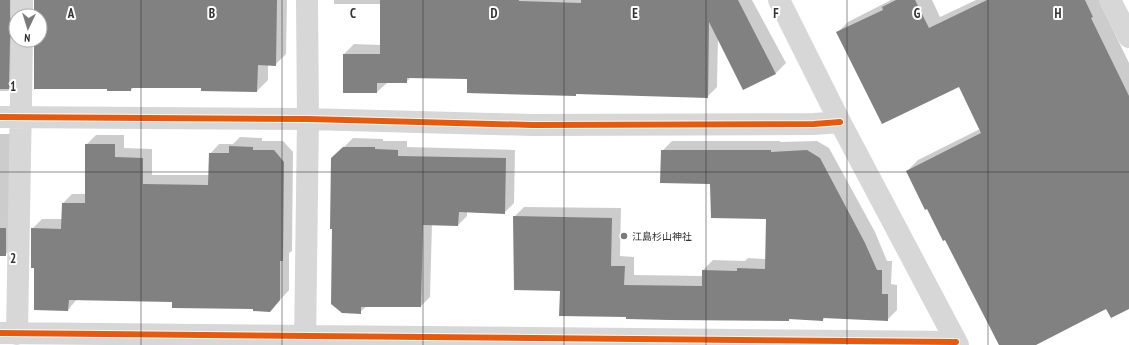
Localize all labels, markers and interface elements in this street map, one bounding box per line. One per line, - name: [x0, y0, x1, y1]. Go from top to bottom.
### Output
- text: A: [67, 5, 75, 22]
- text: B: [209, 5, 215, 22]
- text: C: [350, 5, 356, 22]
- text: D: [491, 5, 498, 22]
- text: E: [632, 5, 638, 22]
- text: F: [773, 5, 779, 22]
- text: G: [914, 5, 921, 22]
- text: H: [1055, 5, 1062, 22]
- north arrow: [8, 8, 48, 48]
- text: N: [24, 31, 31, 45]
- text: 1: [10, 78, 16, 95]
- place label: 江島杉山神社: [632, 230, 692, 243]
- marker: 江島杉山神社: [619, 231, 629, 241]
- text: 2: [10, 250, 16, 267]

